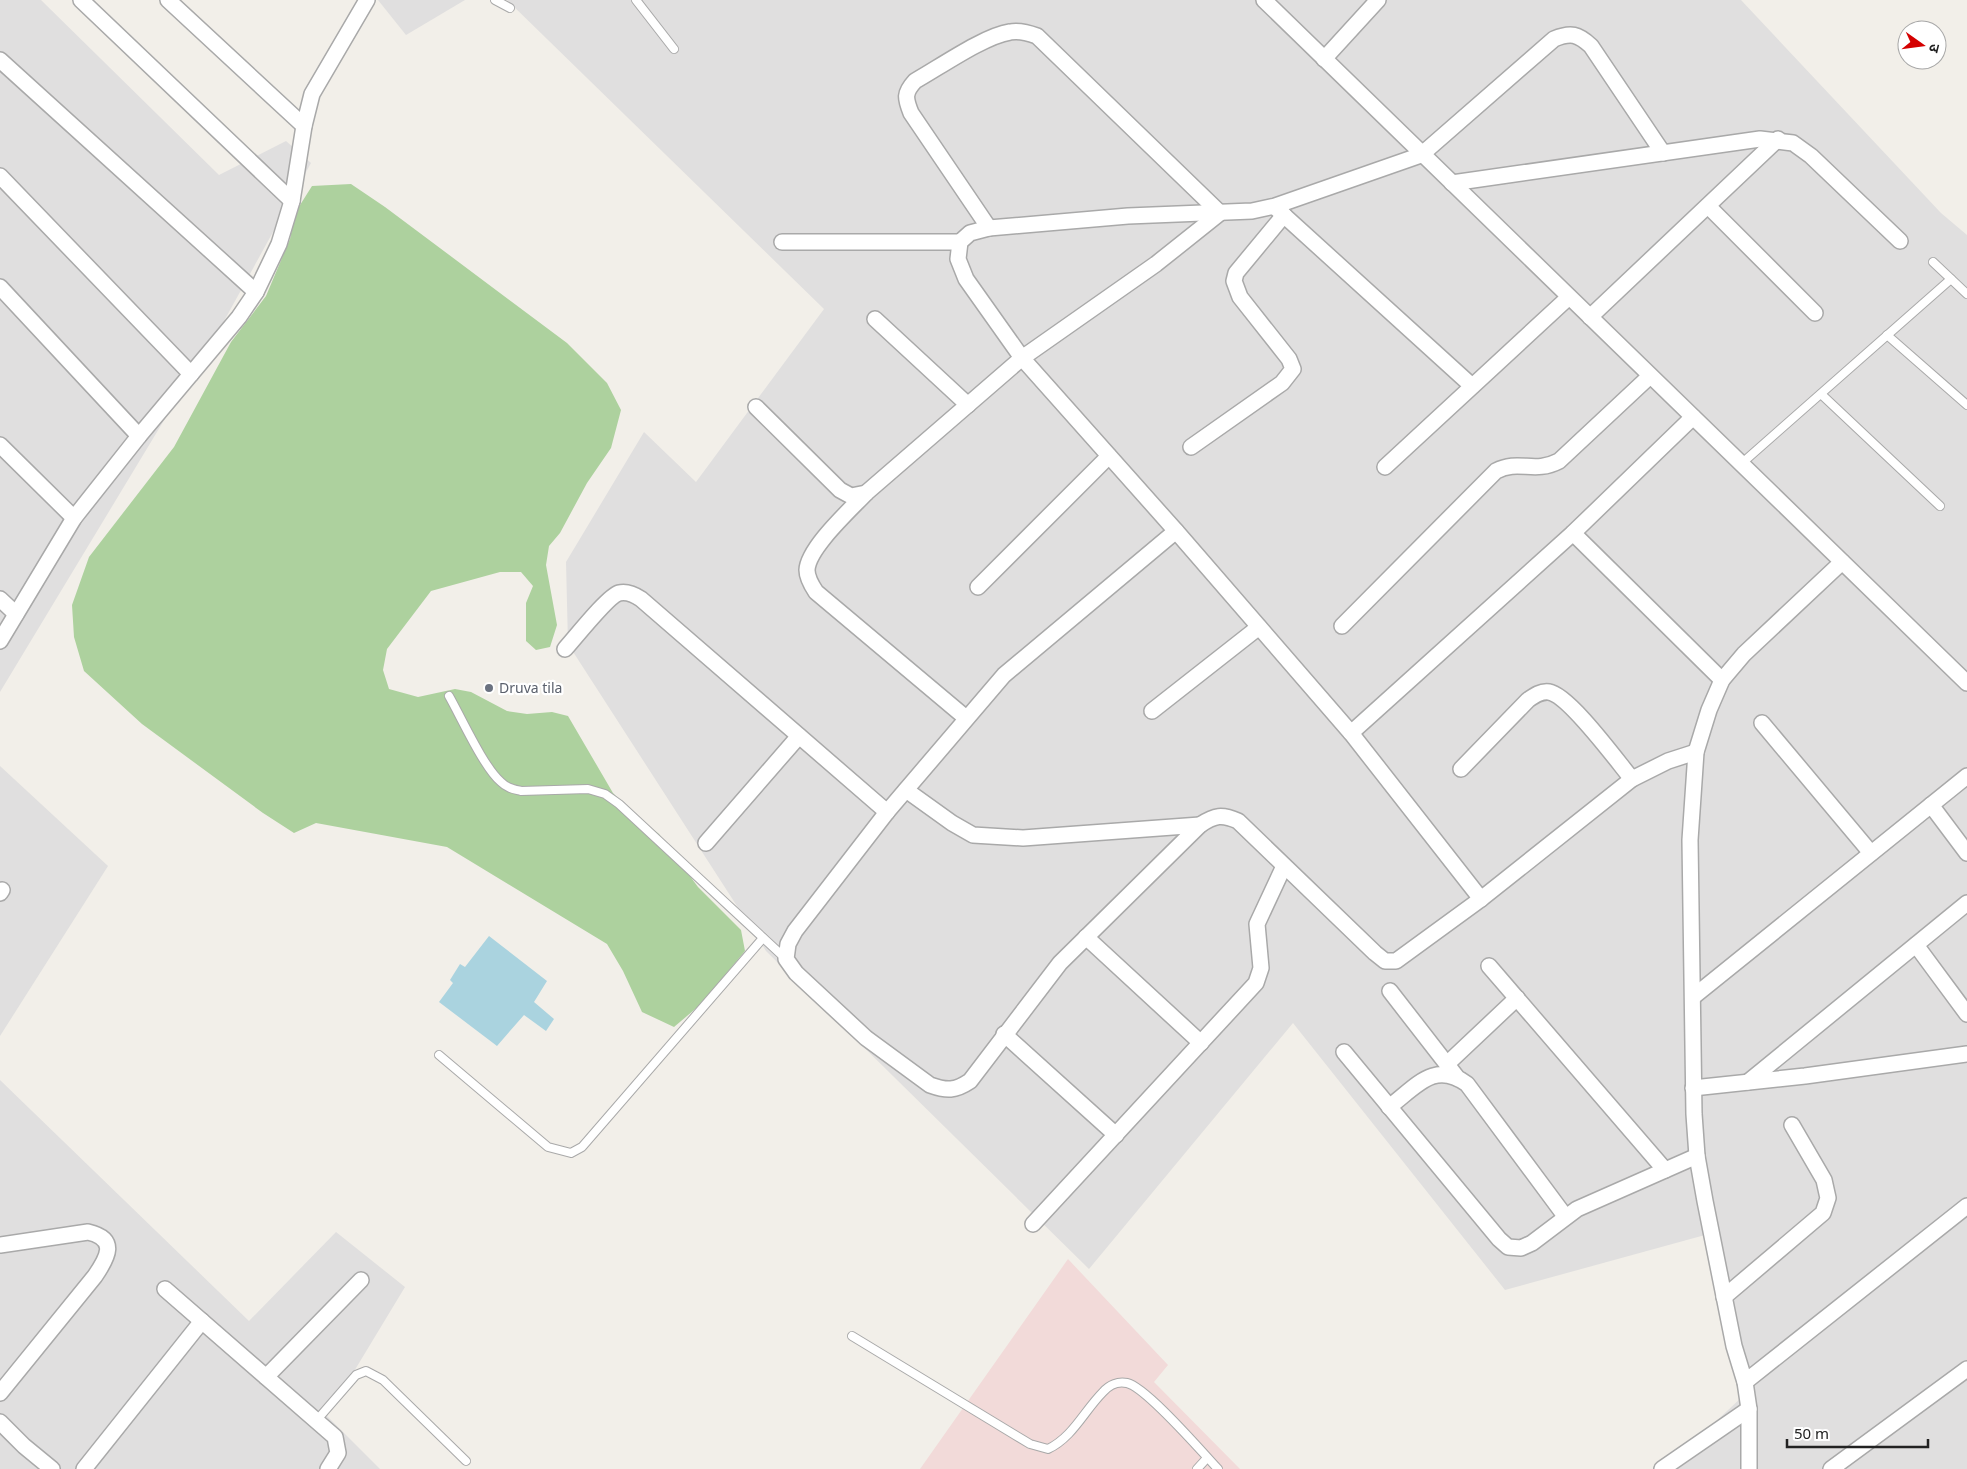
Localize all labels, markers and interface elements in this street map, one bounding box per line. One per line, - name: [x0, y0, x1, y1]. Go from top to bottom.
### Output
- north arrow: [1897, 20, 1947, 70]
- text: उ: [1925, 42, 1945, 55]
- place label: Druva tila: [499, 678, 562, 697]
- marker: Druva tila: [483, 682, 495, 694]
- scale bar: [1787, 1416, 1928, 1448]
- text: 50 m: [1794, 1423, 1829, 1443]

